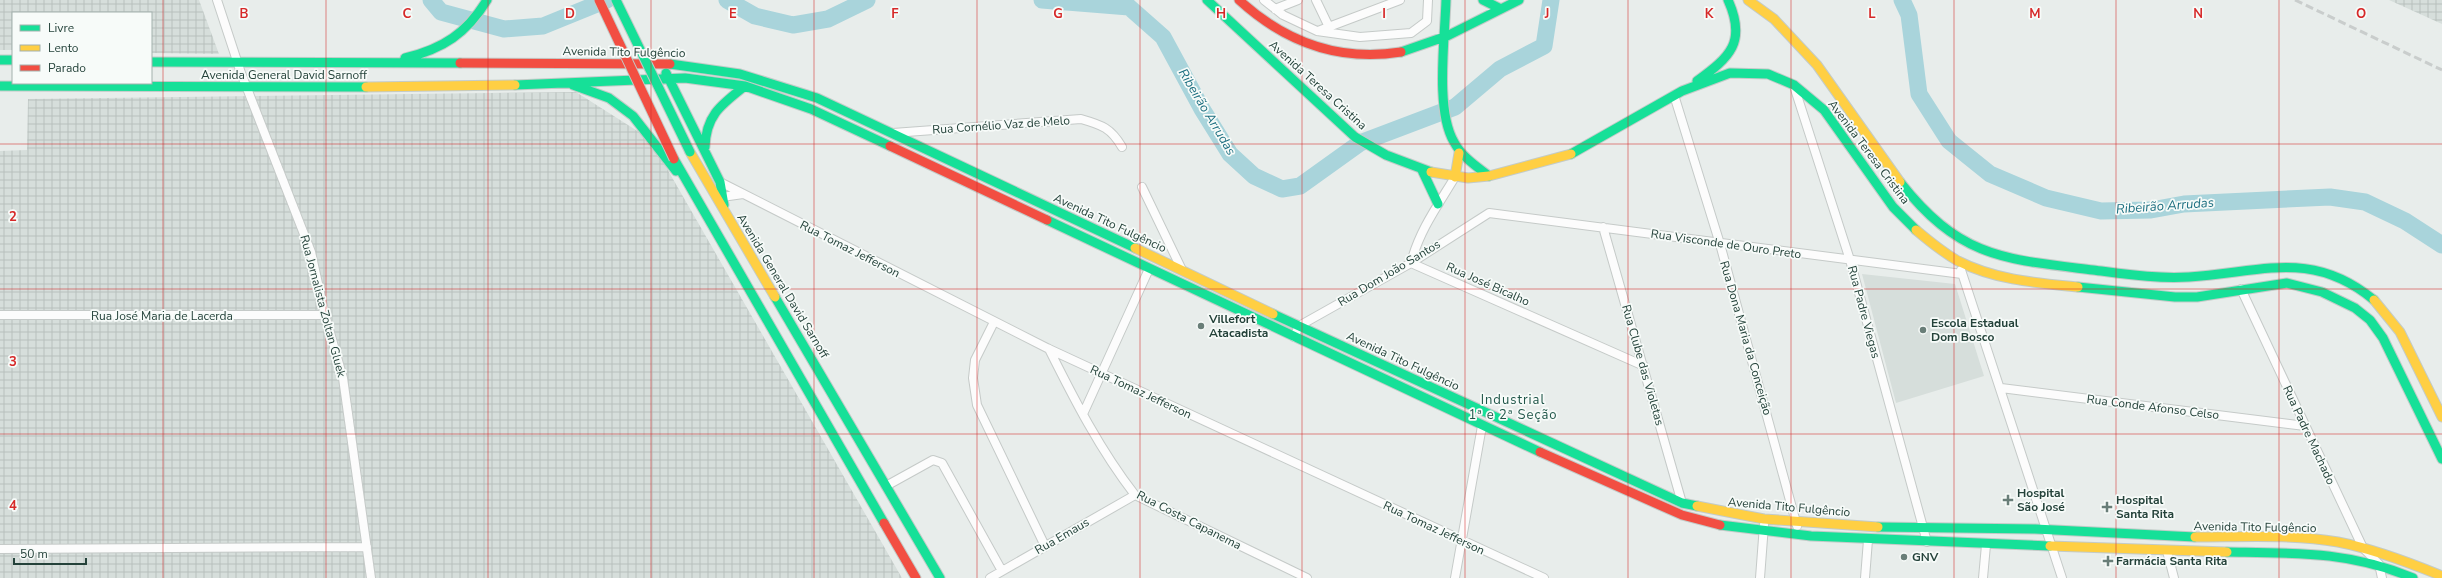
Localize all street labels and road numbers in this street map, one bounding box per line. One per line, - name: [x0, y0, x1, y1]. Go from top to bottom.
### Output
- street label: Avenida Teresa Cristina: [1266, 37, 1370, 133]
- street label: Avenida Tito Fulgêncio: [562, 43, 686, 61]
- street label: Avenida General David Sarnoff: [201, 67, 368, 83]
- street label: Avenida Teresa Cristina: [1825, 97, 1913, 207]
- street label: Rua Cornélio Vaz de Melo: [932, 112, 1071, 138]
- street label: Avenida Tito Fulgêncio: [1051, 190, 1169, 256]
- street label: Avenida General David Sarnoff: [733, 211, 833, 362]
- street label: Rua Tomaz Jefferson: [797, 217, 903, 281]
- street label: Rua Visconde de Ouro Preto: [1650, 226, 1803, 263]
- street label: Rua Jornalista Zoltan Gluek: [296, 233, 350, 380]
- street label: Rua Dom João Santos: [1335, 236, 1443, 310]
- street label: Rua José Bicalho: [1444, 258, 1533, 310]
- street label: Rua Dona Maria da Conceição: [1716, 259, 1776, 417]
- street label: Rua Padre Viegas: [1844, 264, 1884, 360]
- street label: Rua Clube das Violetas: [1618, 303, 1668, 428]
- street label: Rua José Maria de Lacerda: [91, 308, 233, 324]
- street label: Avenida Tito Fulgêncio: [1344, 328, 1462, 394]
- street label: Rua Tomaz Jefferson: [1088, 361, 1194, 423]
- street label: Rua Padre Machado: [2279, 383, 2339, 487]
- street label: Rua Conde Afonso Celso: [2086, 391, 2220, 423]
- street label: Rua Costa Capanema: [1134, 487, 1244, 553]
- street label: Avenida Tito Fulgêncio: [1727, 494, 1851, 520]
- street label: Rua Tomaz Jefferson: [1381, 497, 1487, 559]
- street label: Rua Emaus: [1032, 514, 1092, 558]
- street label: Avenida Tito Fulgêncio: [2193, 518, 2317, 536]

